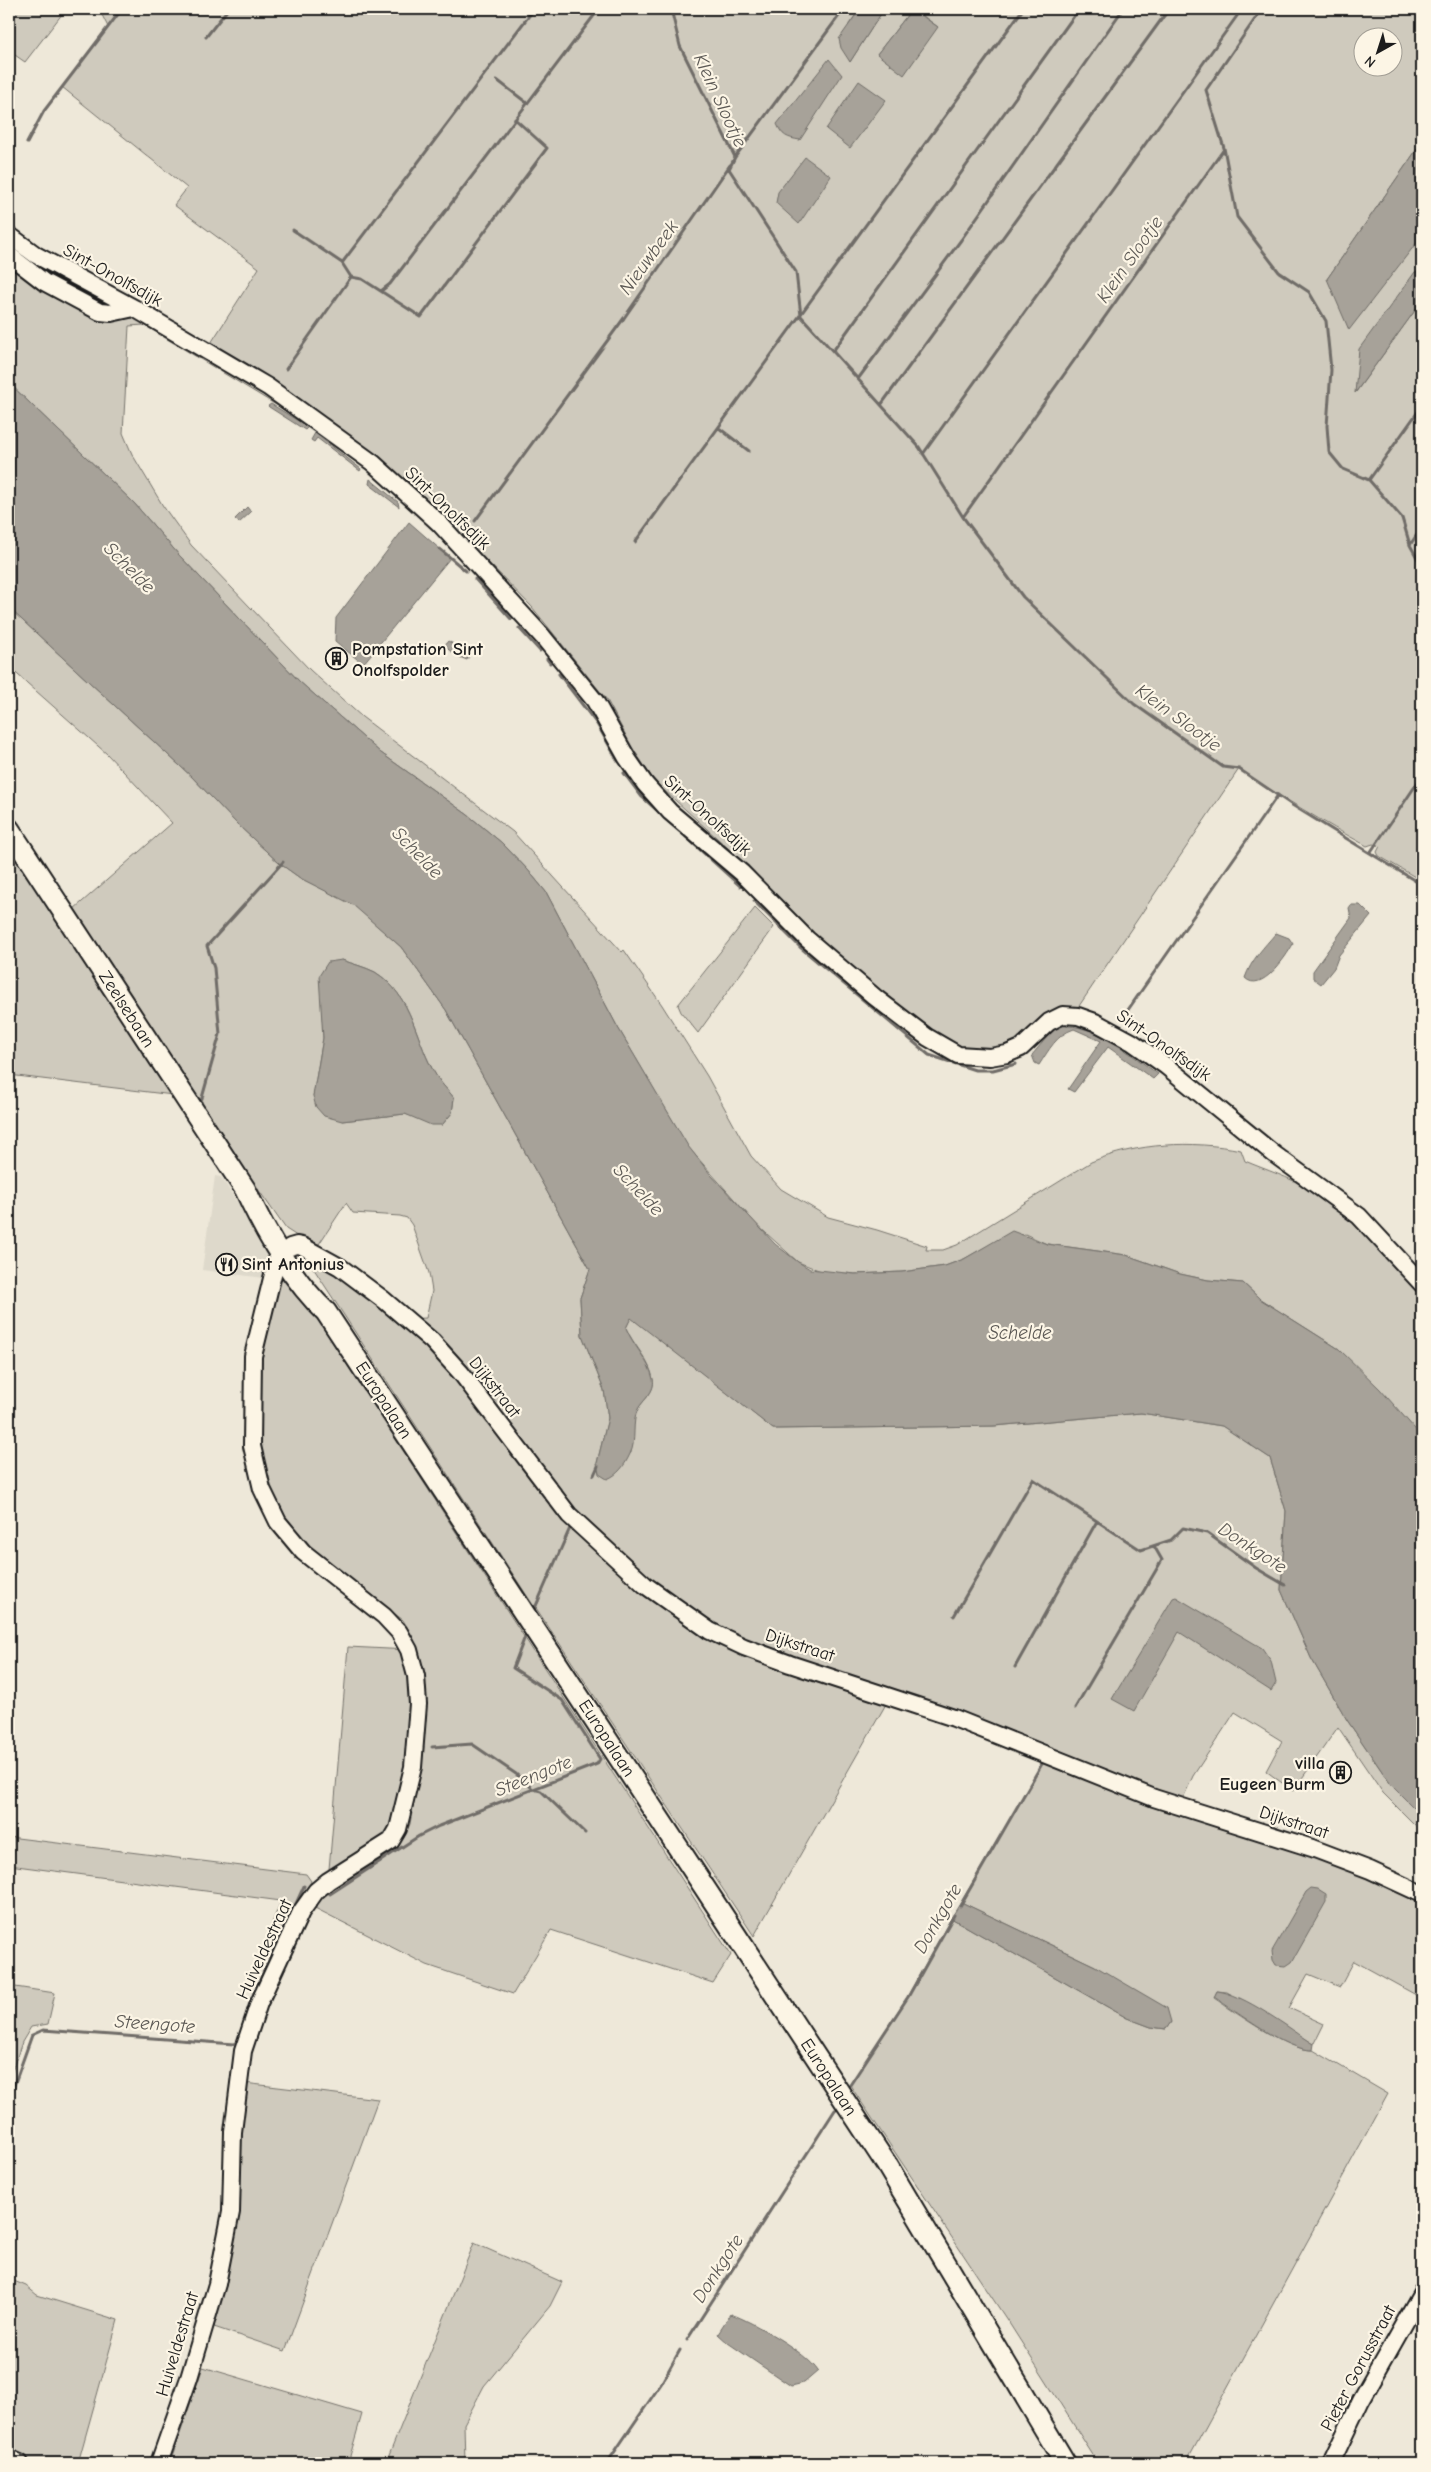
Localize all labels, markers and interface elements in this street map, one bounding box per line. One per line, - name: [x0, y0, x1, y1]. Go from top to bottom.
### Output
- north arrow: [1354, 28, 1404, 78]
- water label: Klein Slootje: [689, 50, 752, 151]
- text: N: [1361, 52, 1379, 71]
- water label: Klein Slootje: [1092, 212, 1168, 307]
- water label: Nieuwbeek: [615, 216, 683, 299]
- street label: Sint-Onolfsdijk: [59, 239, 166, 312]
- street label: Sint-Onolfsdijk: [401, 462, 495, 554]
- water label: Schelde: [99, 538, 160, 598]
- place label: Pompstation Sint Onolfspolder: [352, 639, 484, 681]
- building icon: Pompstation Sint Onolfspolder: [324, 647, 348, 671]
- water label: Klein Slootje: [1131, 679, 1226, 757]
- street label: Sint-Onolfsdijk: [660, 771, 756, 860]
- water label: Schelde: [387, 822, 447, 883]
- street label: Zeelsebaan: [94, 967, 159, 1052]
- street label: Sint-Onolfsdijk: [1112, 1005, 1215, 1086]
- water label: Schelde: [609, 1159, 668, 1221]
- restaurant icon: Sint Antonius: [214, 1252, 238, 1276]
- place label: Sint Antonius: [242, 1254, 344, 1275]
- water label: Schelde: [988, 1322, 1052, 1344]
- street label: Dijkstraat: [464, 1353, 525, 1423]
- street label: Europalaan: [351, 1358, 416, 1443]
- water label: Donkgote: [1214, 1518, 1291, 1578]
- street label: Dijkstraat: [763, 1624, 838, 1667]
- street label: Europalaan: [574, 1696, 639, 1781]
- water label: Steengote: [492, 1750, 575, 1801]
- place label: villa Eugeen Burm: [1219, 1753, 1325, 1795]
- building icon: villa Eugeen Burm: [1329, 1761, 1353, 1785]
- street label: Dijkstraat: [1257, 1801, 1332, 1844]
- water label: Donkgote: [909, 1879, 967, 1957]
- street label: Huiveldestraat: [232, 1895, 297, 2003]
- water label: Steengote: [114, 2010, 197, 2038]
- street label: Europalaan: [796, 2035, 861, 2120]
- water label: Donkgote: [688, 2230, 748, 2307]
- street label: Huiveldestraat: [152, 2289, 204, 2399]
- street label: Pieter Gorusstraat: [1316, 2301, 1401, 2435]

